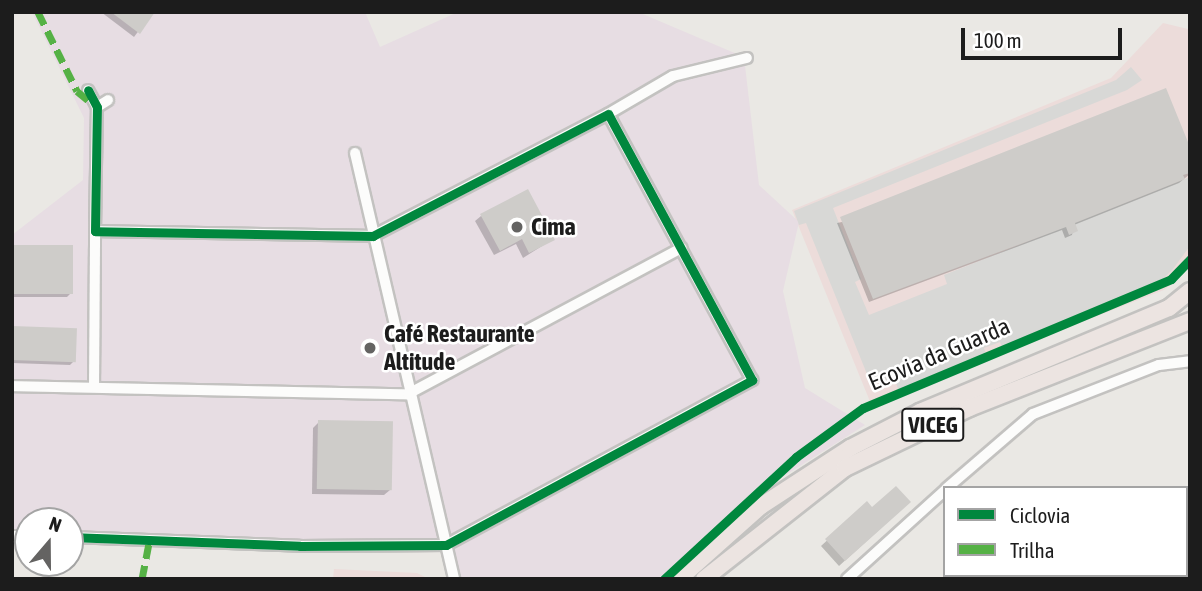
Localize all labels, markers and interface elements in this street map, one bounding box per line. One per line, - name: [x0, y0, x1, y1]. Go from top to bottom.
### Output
- scale bar: [964, 14, 1125, 58]
- text: 100 m: [974, 28, 1022, 52]
- place label: Cima: [531, 213, 576, 241]
- marker: Cima: [509, 219, 525, 235]
- street label: Ecovia da Guarda: [864, 311, 1014, 397]
- place label: Café Restaurante Altitude: [384, 320, 535, 376]
- marker: Café Restaurante Altitude: [362, 340, 378, 356]
- road number: VICEG: [900, 406, 966, 444]
- legend: [943, 486, 1188, 577]
- text: Ciclovia: [1010, 503, 1070, 527]
- north arrow: [14, 507, 84, 577]
- text: N: [46, 512, 65, 536]
- text: Trilha: [1010, 538, 1055, 562]

